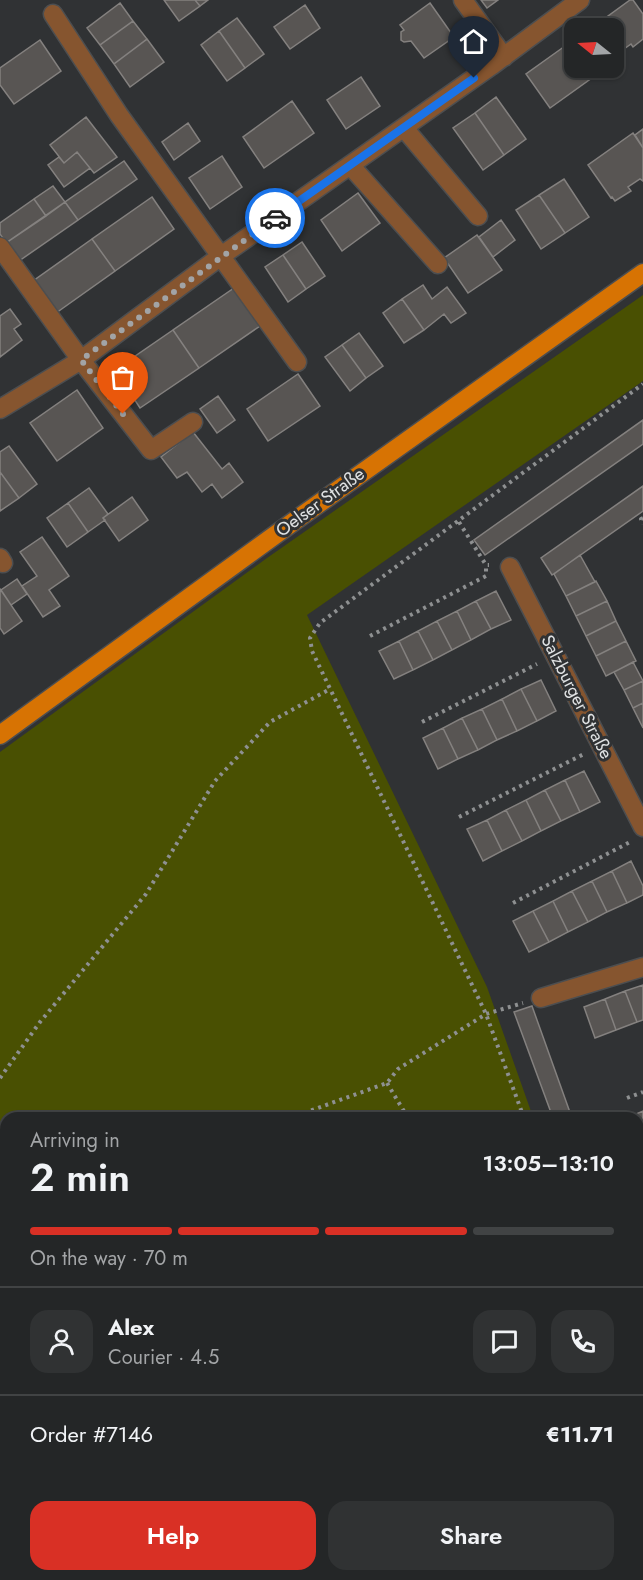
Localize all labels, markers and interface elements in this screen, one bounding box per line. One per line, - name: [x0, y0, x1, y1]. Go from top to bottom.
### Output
- pin: [448, 16, 499, 78]
- north arrow: [564, 18, 624, 78]
- map controls: [564, 18, 624, 78]
- icon: home: [457, 25, 490, 58]
- courier: [245, 188, 305, 248]
- icon: car: [259, 202, 292, 235]
- pin: [97, 352, 148, 414]
- icon: bag: [106, 361, 139, 394]
- street label: Oelser Straße: [270, 461, 370, 543]
- street label: Salzburger Straße: [535, 630, 619, 764]
- text: Arriving in: [30, 1126, 120, 1155]
- text: 13:05–13:10: [483, 1147, 614, 1179]
- text: 2 min: [30, 1149, 130, 1206]
- text: On the way · 70 m: [30, 1244, 188, 1273]
- button: person: [30, 1310, 93, 1373]
- button: chat: [473, 1310, 536, 1373]
- button: phone: [551, 1310, 614, 1373]
- text: Alex: [108, 1311, 154, 1343]
- text: Courier · 4.5: [108, 1343, 219, 1372]
- text: Order #7146: [30, 1418, 153, 1450]
- text: €11.71: [546, 1418, 614, 1450]
- button: Help: [30, 1501, 316, 1570]
- button: Share: [328, 1501, 614, 1570]

